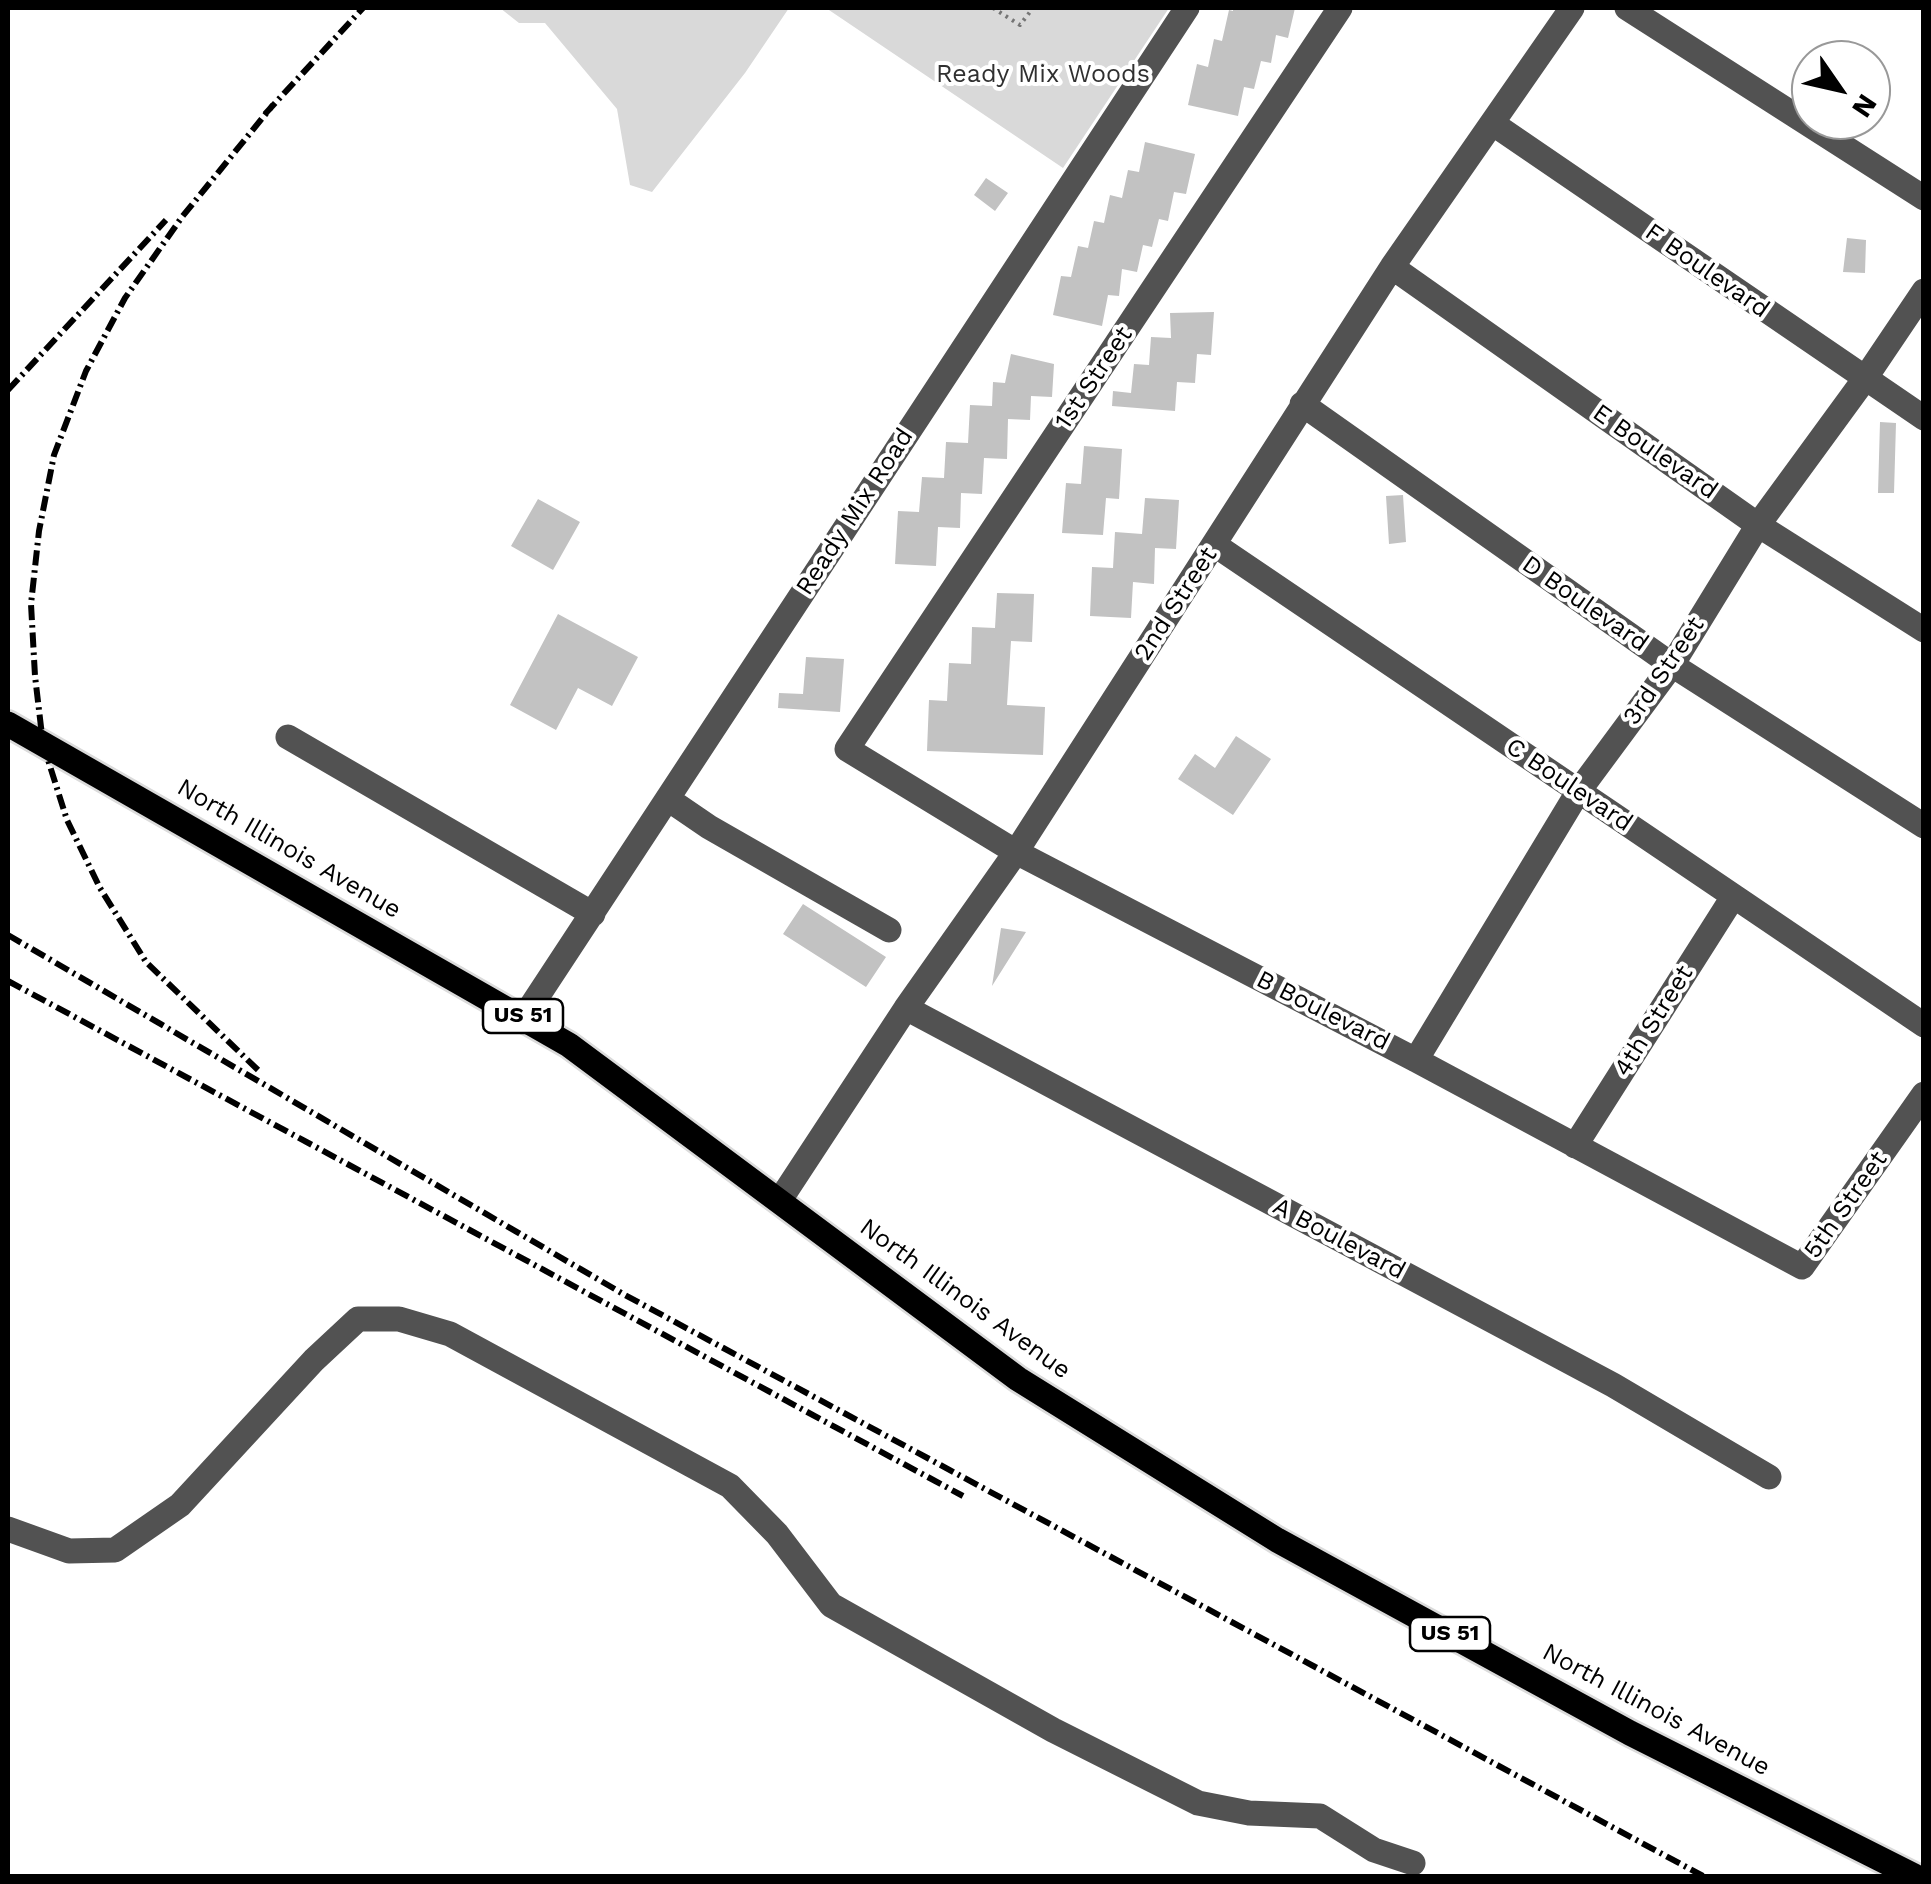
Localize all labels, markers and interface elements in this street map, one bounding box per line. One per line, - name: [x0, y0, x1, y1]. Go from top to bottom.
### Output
- north arrow: [1791, 40, 1891, 140]
- park label: Ready Mix Woods: [936, 60, 1150, 90]
- text: N: [1845, 88, 1884, 124]
- street label: F Boulevard: [1639, 217, 1775, 325]
- street label: 1st Street: [1049, 321, 1139, 435]
- street label: E Boulevard: [1587, 398, 1723, 506]
- street label: Ready Mix Road: [790, 423, 920, 601]
- street label: 2nd Street: [1128, 542, 1224, 666]
- street label: D Boulevard: [1516, 549, 1654, 659]
- street label: 3rd Street: [1617, 611, 1711, 731]
- street label: C Boulevard: [1500, 732, 1638, 838]
- street label: North Illinois Avenue: [172, 773, 406, 925]
- street label: 4th Street: [1608, 960, 1700, 1082]
- street label: B Boulevard: [1251, 965, 1395, 1057]
- road number: US 51: [483, 999, 563, 1033]
- street label: 5th Street: [1798, 1145, 1894, 1265]
- street label: A Boulevard: [1268, 1192, 1410, 1286]
- street label: North Illinois Avenue: [854, 1212, 1076, 1386]
- road number: US 51: [1410, 1617, 1490, 1651]
- street label: North Illinois Avenue: [1537, 1637, 1775, 1783]

